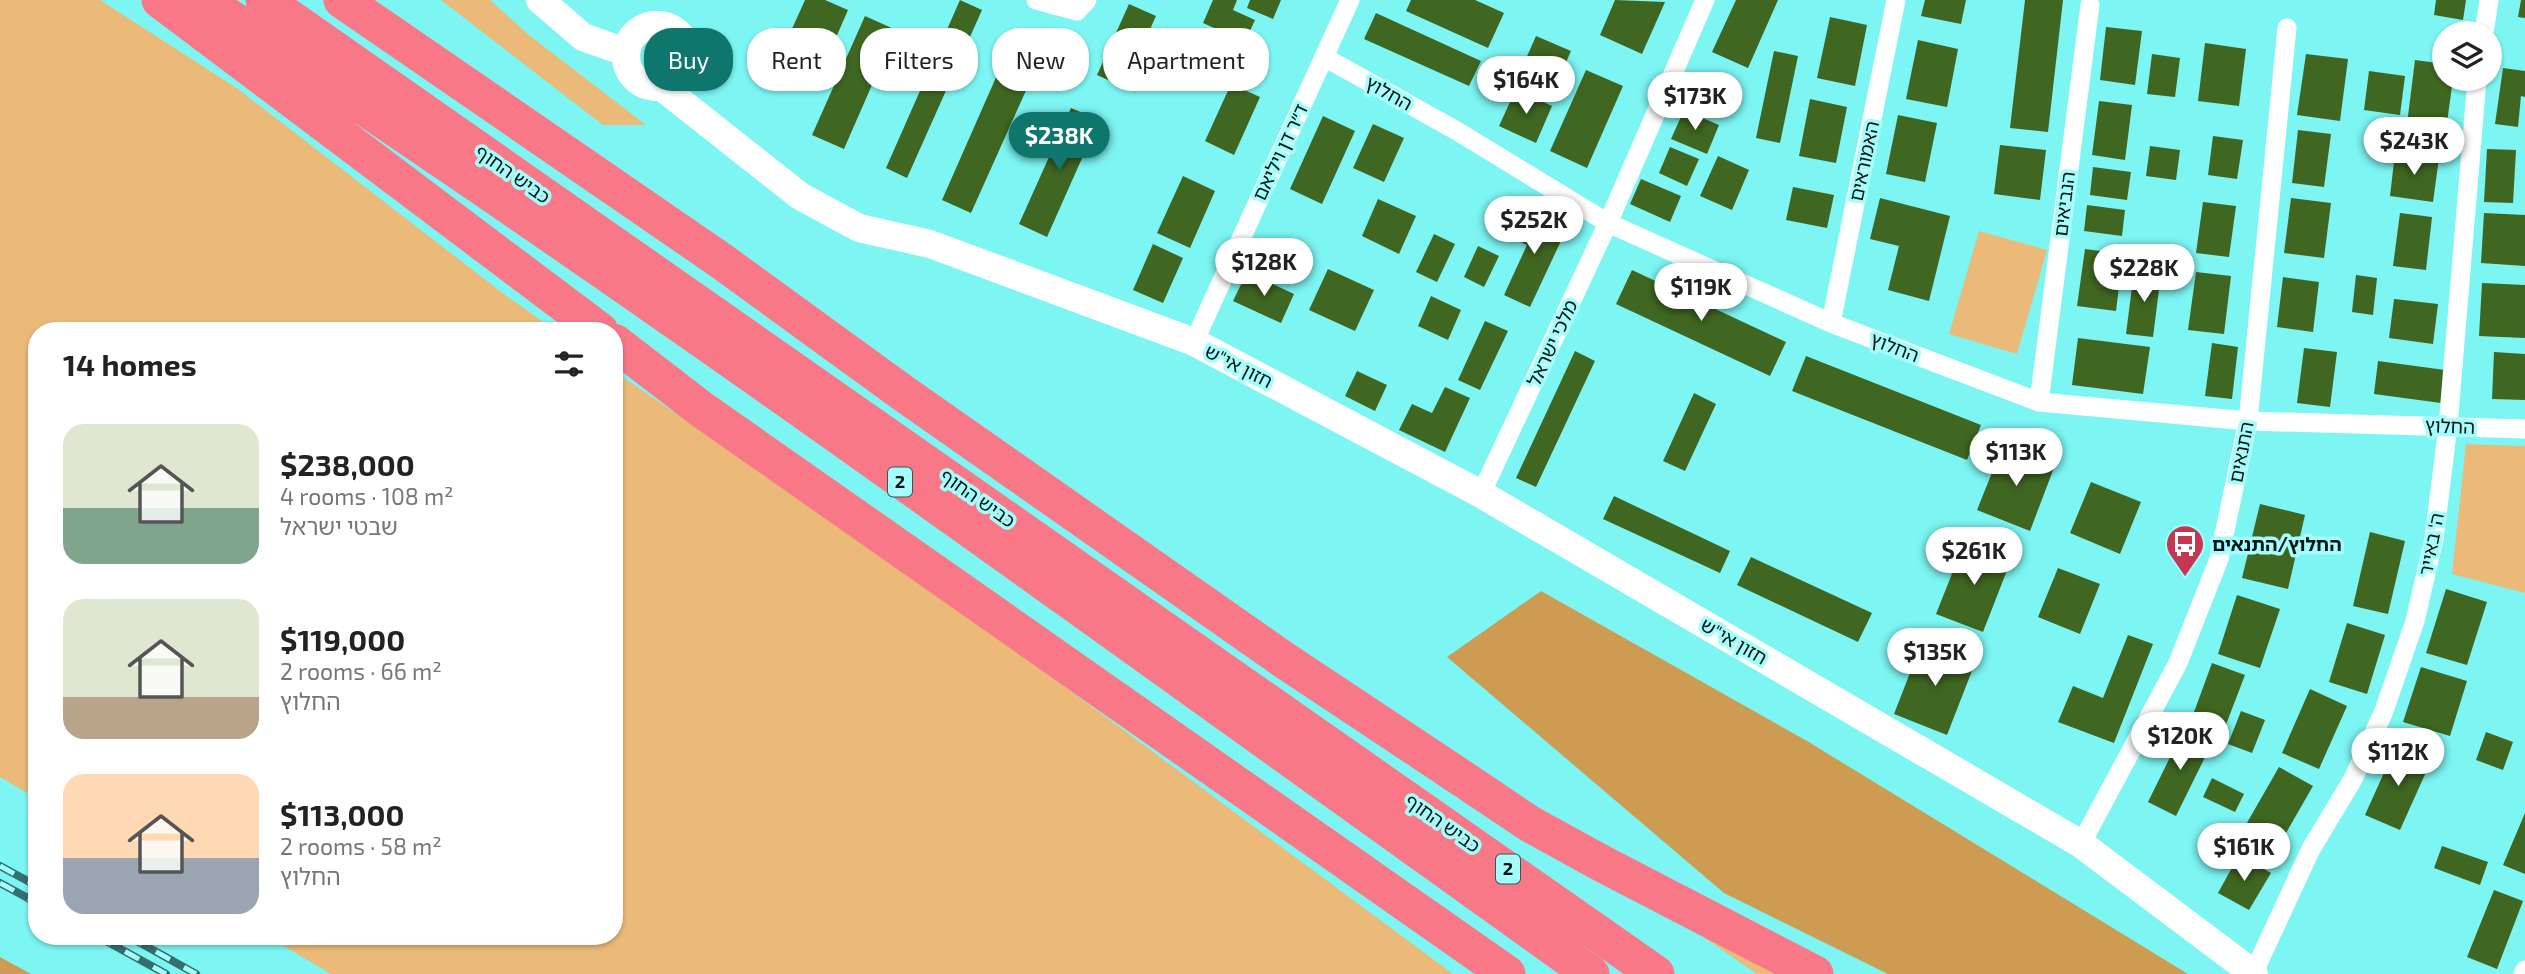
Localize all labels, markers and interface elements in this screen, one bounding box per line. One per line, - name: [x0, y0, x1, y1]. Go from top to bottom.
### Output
- map controls: [2432, 21, 2502, 91]
- button: layers: [2432, 21, 2502, 91]
- chip: Buy: [644, 28, 733, 91]
- chip: Rent: [747, 28, 846, 91]
- chip: Filters: [860, 28, 978, 91]
- chip: New: [992, 28, 1089, 91]
- chip: Apartment: [1103, 28, 1269, 91]
- pin: $164K: [1477, 57, 1575, 116]
- text: $164K: [1493, 65, 1559, 93]
- street label: החלוץ: [1362, 70, 1417, 115]
- pin: $173K: [1646, 72, 1744, 132]
- text: $173K: [1663, 81, 1727, 109]
- street label: ד״ר דן ויליאם: [1247, 100, 1312, 204]
- pin: $238K: [1010, 113, 1108, 172]
- pin: $243K: [2365, 118, 2463, 177]
- street label: האמוראים: [1844, 119, 1883, 203]
- text: $238K: [1025, 121, 1093, 149]
- text: $243K: [2380, 126, 2448, 154]
- street label: כביש החוף: [471, 139, 555, 208]
- street label: הנביאים: [2048, 170, 2079, 238]
- pin: $252K: [1485, 196, 1583, 256]
- text: $252K: [1500, 205, 1568, 233]
- pin: $128K: [1215, 238, 1313, 298]
- pin: $228K: [2095, 244, 2193, 304]
- text: $128K: [1231, 247, 1297, 275]
- text: $228K: [2110, 253, 2178, 281]
- pin: $119K: [1652, 264, 1750, 323]
- text: $119K: [1670, 272, 1732, 300]
- street label: מלכי ישראל: [1522, 296, 1582, 390]
- street label: החלוץ: [1868, 327, 1923, 366]
- street label: חזון אי"ש: [1202, 339, 1277, 392]
- icon: filters: [550, 345, 588, 383]
- text: 14 homes: [63, 346, 197, 382]
- street label: החלוץ: [2425, 413, 2475, 438]
- street label: התנאים: [2223, 419, 2258, 484]
- pin: $113K: [1967, 428, 2065, 488]
- text: $113K: [1986, 437, 2046, 465]
- text: $238,000: [280, 446, 415, 482]
- icon: home: [119, 452, 203, 536]
- street label: כביש החוף: [936, 463, 1020, 532]
- road number: 2: [888, 468, 912, 496]
- text: 4 rooms · 108 m²: [280, 482, 454, 510]
- street label: ה' באייר: [2413, 511, 2448, 577]
- text: שבטי ישראל: [280, 512, 398, 540]
- bus stop icon: החלוץ/התנאים: [2164, 523, 2206, 578]
- pin: $261K: [1925, 528, 2023, 587]
- place label: החלוץ/התנאים: [2212, 532, 2342, 555]
- text: $261K: [1942, 536, 2006, 564]
- street label: חזון אי"ש: [1697, 612, 1772, 669]
- text: $119,000: [280, 621, 405, 657]
- icon: home: [119, 627, 203, 711]
- pin: $135K: [1886, 628, 1984, 688]
- text: $135K: [1903, 637, 1967, 665]
- text: 2 rooms · 66 m²: [280, 657, 442, 685]
- text: החלוץ: [280, 687, 341, 715]
- pin: $120K: [2131, 712, 2229, 772]
- text: $120K: [2147, 721, 2213, 749]
- pin: $112K: [2349, 728, 2447, 788]
- text: $112K: [2367, 737, 2429, 765]
- street label: כביש החוף: [1401, 788, 1485, 857]
- text: $113,000: [280, 796, 404, 832]
- icon: home: [119, 802, 203, 886]
- pin: $161K: [2195, 824, 2293, 883]
- text: 2 rooms · 58 m²: [280, 832, 442, 860]
- text: $161K: [2213, 832, 2275, 860]
- road number: 2: [1496, 854, 1520, 884]
- text: החלוץ: [280, 862, 341, 890]

